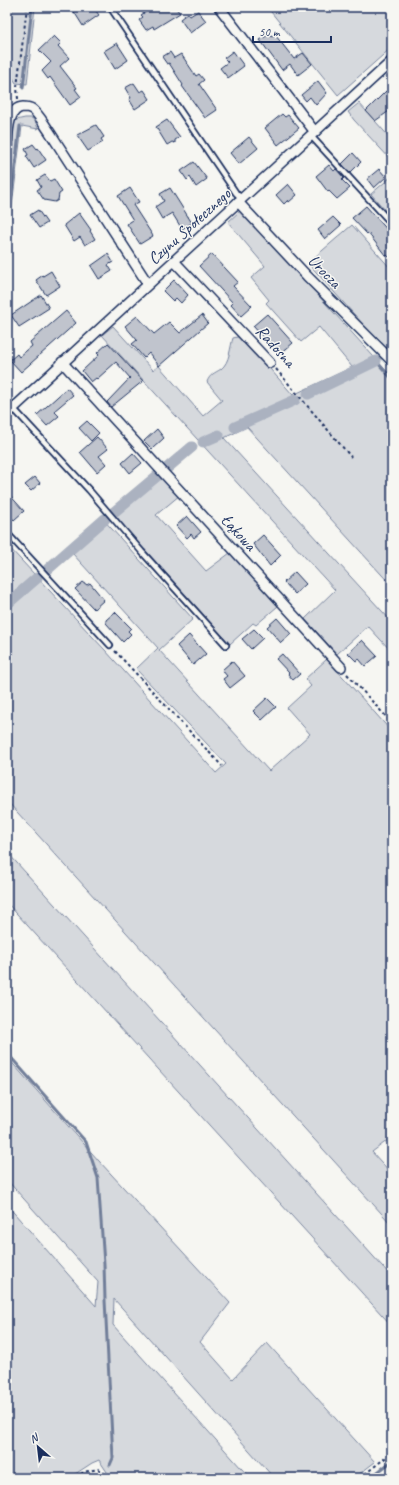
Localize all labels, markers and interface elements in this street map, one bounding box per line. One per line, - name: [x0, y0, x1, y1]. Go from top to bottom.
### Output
- scale bar: [253, 18, 331, 44]
- text: 50 m: [259, 24, 281, 40]
- street label: Czynu Społecznego: [144, 183, 236, 269]
- street label: Urocza: [304, 250, 346, 293]
- street label: Radosna: [251, 321, 301, 373]
- street label: Łąkowa: [217, 509, 261, 556]
- north arrow: [18, 1427, 58, 1467]
- text: N: [27, 1429, 42, 1446]

